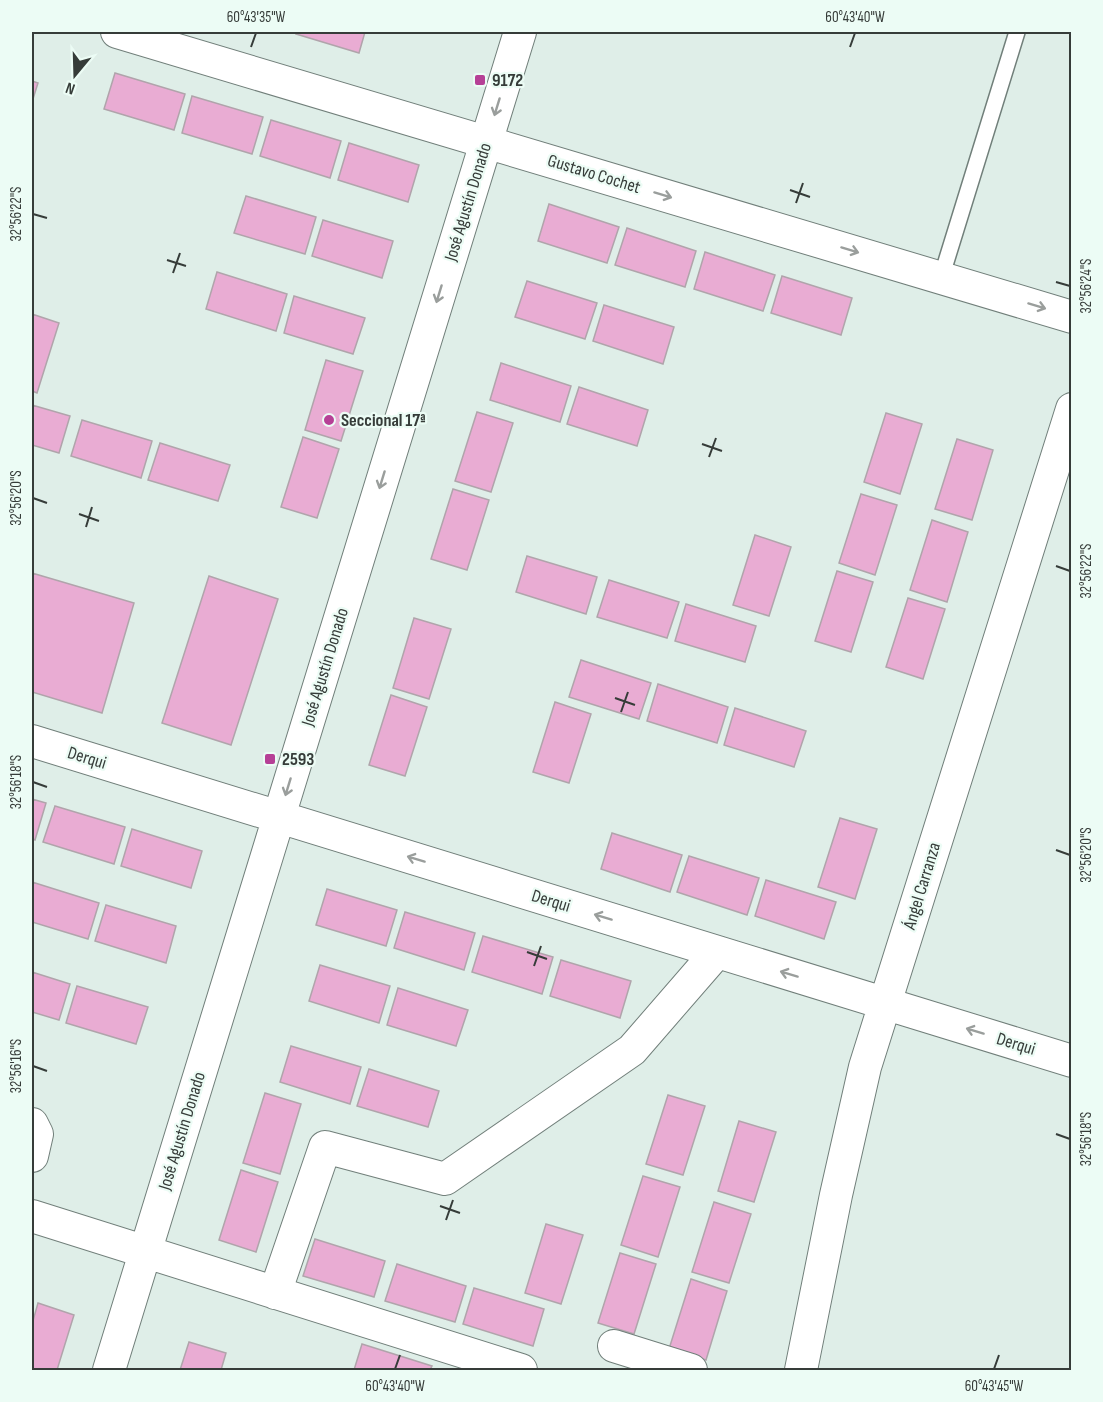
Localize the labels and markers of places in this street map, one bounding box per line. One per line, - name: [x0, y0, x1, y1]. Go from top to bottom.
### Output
- place label: 9172: [492, 70, 523, 91]
- marker: 9172: [473, 73, 487, 87]
- place label: Seccional 17ª: [341, 410, 426, 431]
- marker: Seccional 17ª: [322, 413, 336, 427]
- place label: 2593: [282, 749, 314, 770]
- marker: 2593: [263, 752, 277, 766]

